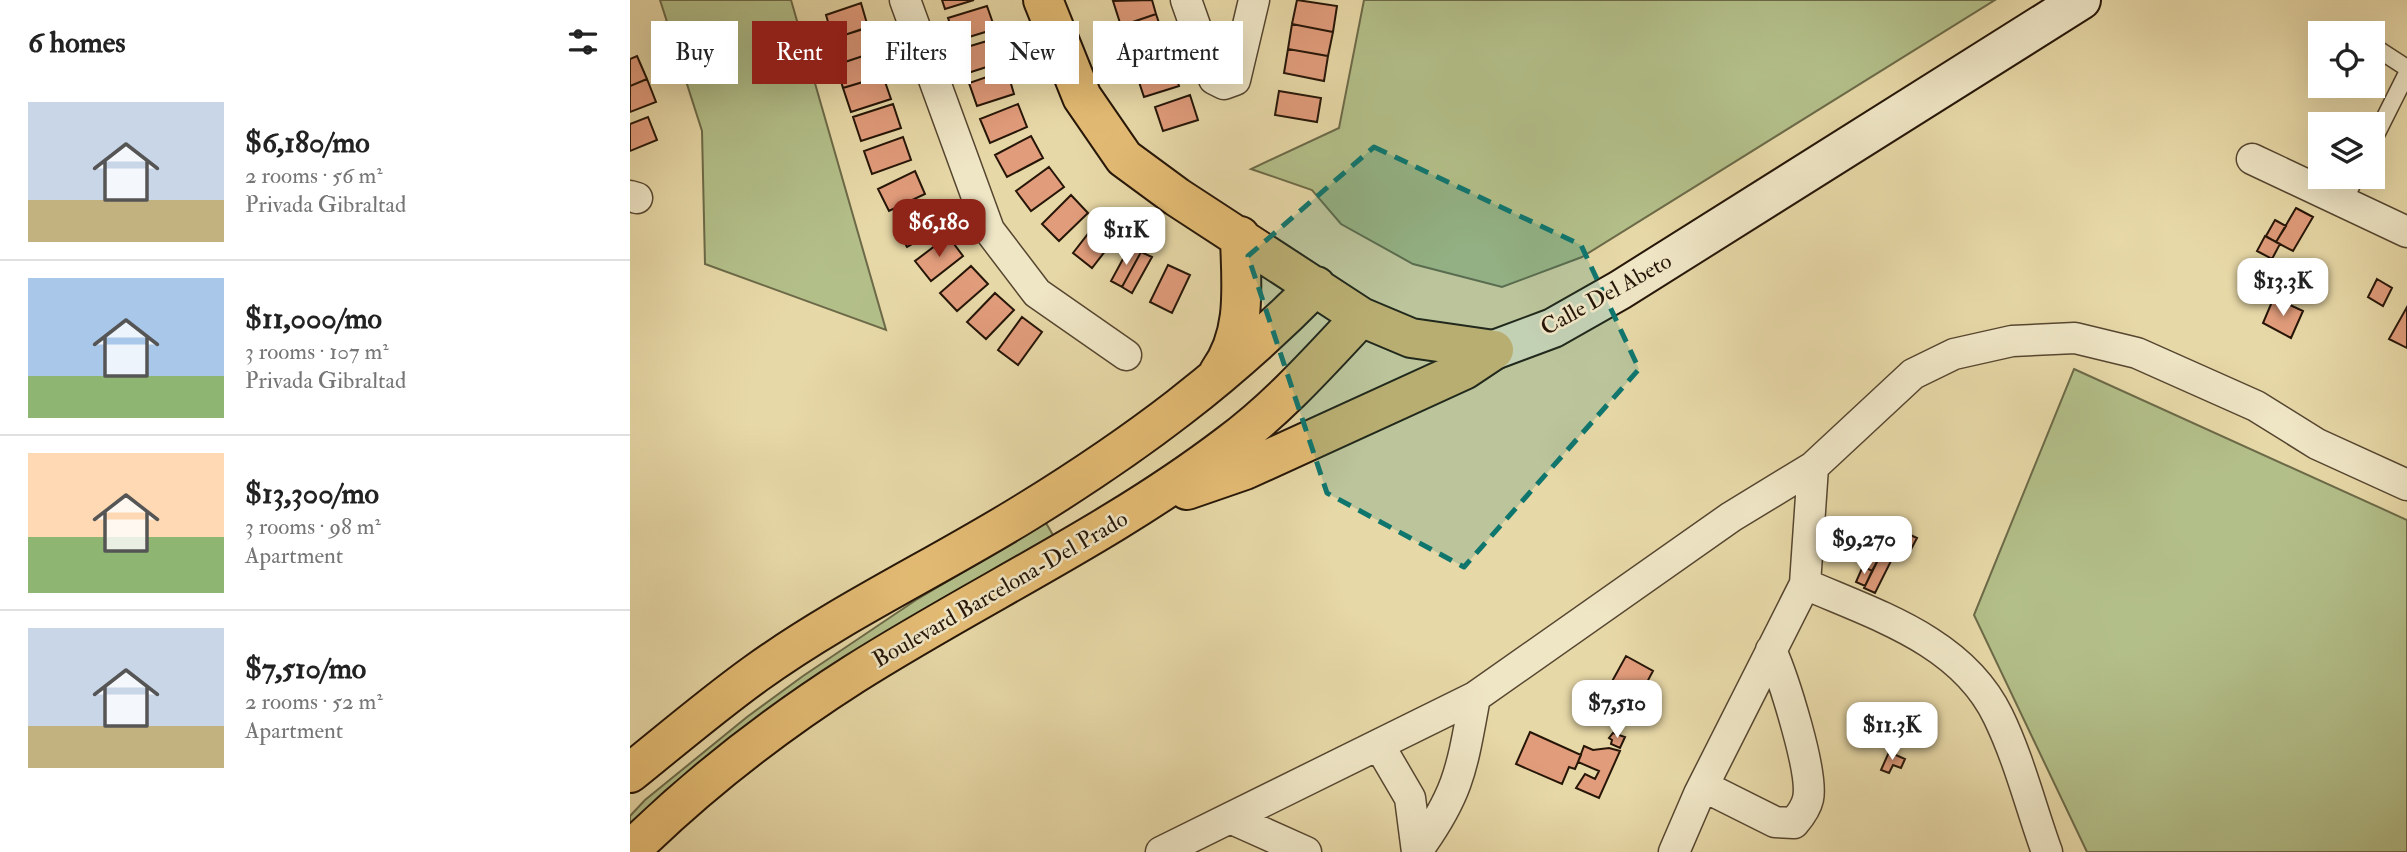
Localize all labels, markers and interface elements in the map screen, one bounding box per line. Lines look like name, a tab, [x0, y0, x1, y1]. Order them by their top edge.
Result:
chip: Buy	[651, 21, 738, 84]
chip: Rent	[752, 21, 847, 84]
chip: Filters	[861, 21, 971, 84]
chip: New	[985, 21, 1079, 84]
chip: Apartment	[1093, 21, 1243, 84]
map controls	[2308, 21, 2385, 189]
button: locate	[2308, 21, 2385, 98]
icon: filters	[564, 23, 602, 61]
text: 6 homes	[28, 24, 126, 61]
button: layers	[2308, 112, 2385, 189]
text: $6,180/mo	[245, 124, 370, 161]
icon: home	[84, 130, 168, 214]
text: 2 rooms · 56 m²	[245, 161, 383, 190]
text: Privada Gibraltad	[245, 190, 406, 219]
pin: $6,180	[882, 200, 996, 259]
text: $6,180	[909, 207, 969, 236]
pin: $11K	[1085, 208, 1167, 267]
text: $11K	[1103, 215, 1149, 244]
street label: Calle Del Abeto	[1535, 246, 1677, 342]
pin: $13.3K	[2226, 258, 2340, 318]
text: $13.3K	[2253, 266, 2313, 295]
text: $11,000/mo	[245, 300, 382, 337]
icon: home	[84, 306, 168, 390]
text: 3 rooms · 107 m²	[245, 337, 389, 366]
text: Privada Gibraltad	[245, 366, 406, 395]
text: $13,300/mo	[245, 475, 379, 512]
icon: home	[84, 481, 168, 565]
street label: Boulevard Barcelona-Del Prado	[867, 504, 1133, 674]
text: 3 rooms · 98 m²	[245, 512, 381, 541]
pin: $9,270	[1807, 516, 1921, 576]
text: $9,270	[1832, 524, 1896, 553]
text: Apartment	[245, 541, 343, 570]
text: $7,510/mo	[245, 650, 366, 687]
icon: home	[84, 656, 168, 740]
pin: $7,510	[1560, 680, 1674, 740]
text: 2 rooms · 52 m²	[245, 687, 383, 716]
text: $7,510	[1588, 688, 1646, 717]
pin: $11.3K	[1835, 702, 1949, 762]
text: $11.3K	[1863, 710, 1921, 739]
text: Apartment	[245, 716, 343, 745]

